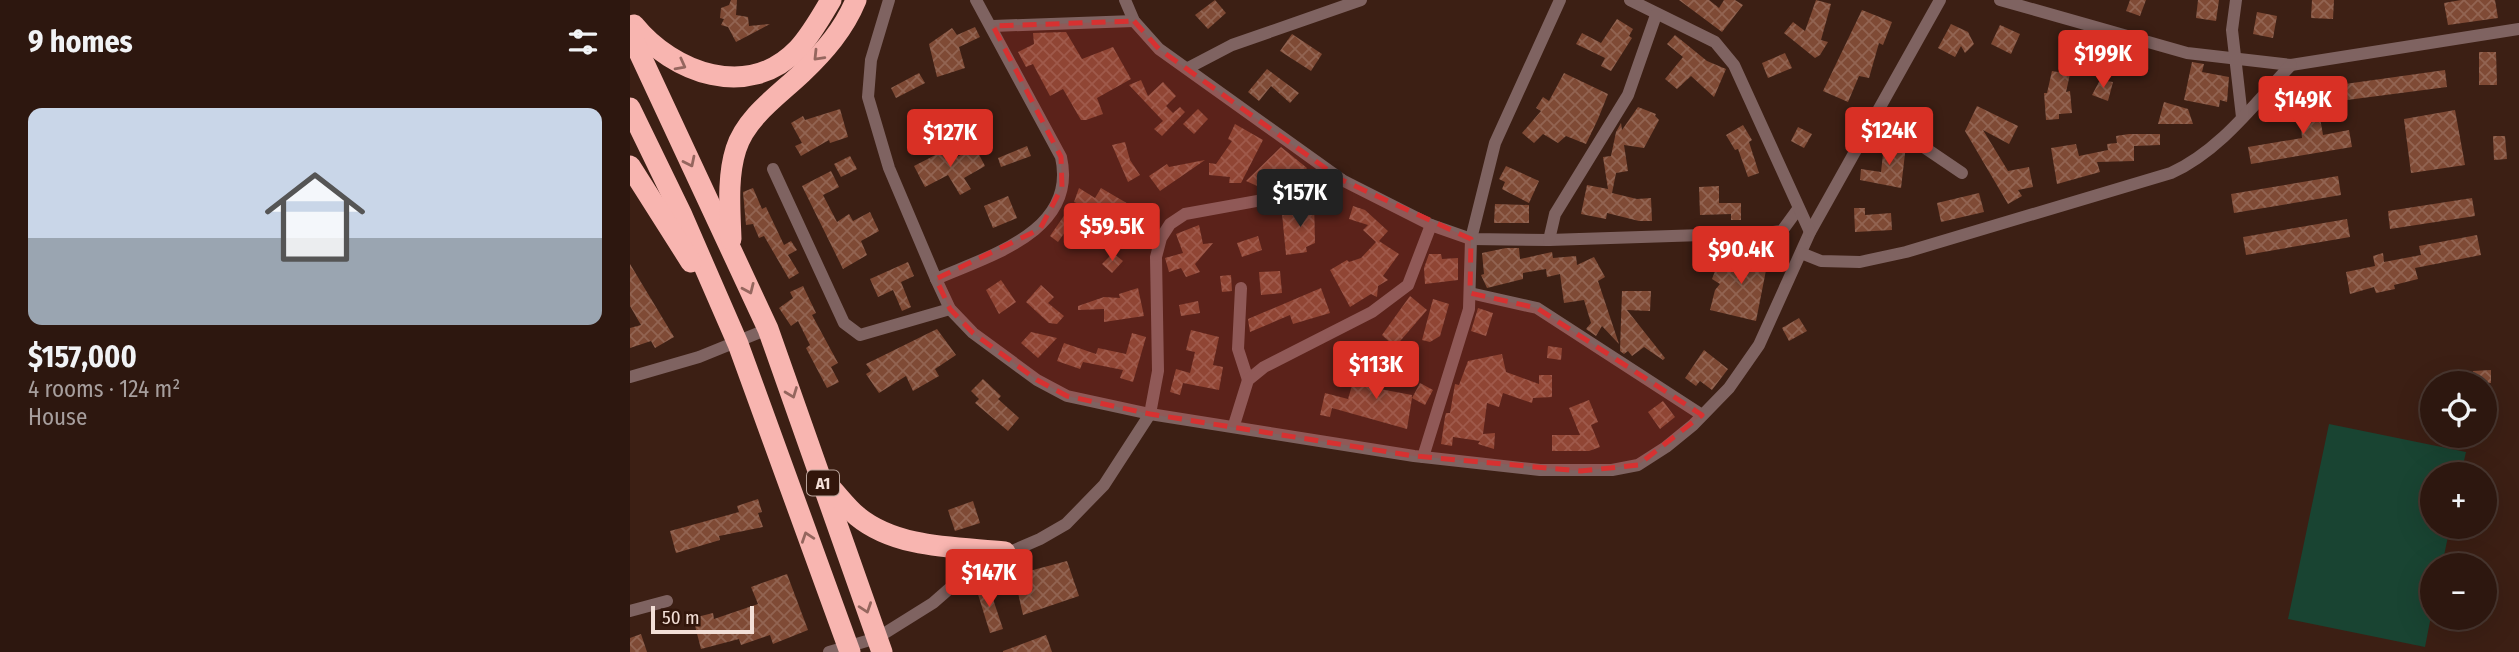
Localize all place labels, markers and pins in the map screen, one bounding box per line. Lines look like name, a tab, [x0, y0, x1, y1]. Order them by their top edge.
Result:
pin: $199K	[2054, 31, 2152, 90]
pin: $149K	[2254, 76, 2352, 136]
pin: $124K	[1840, 108, 1938, 167]
pin: $127K	[901, 110, 999, 169]
pin: $157K	[1251, 170, 1349, 229]
pin: $59.5K	[1055, 204, 1169, 263]
pin: $90.4K	[1684, 226, 1798, 286]
pin: $113K	[1327, 342, 1425, 401]
pin: $147K	[940, 550, 1038, 609]

